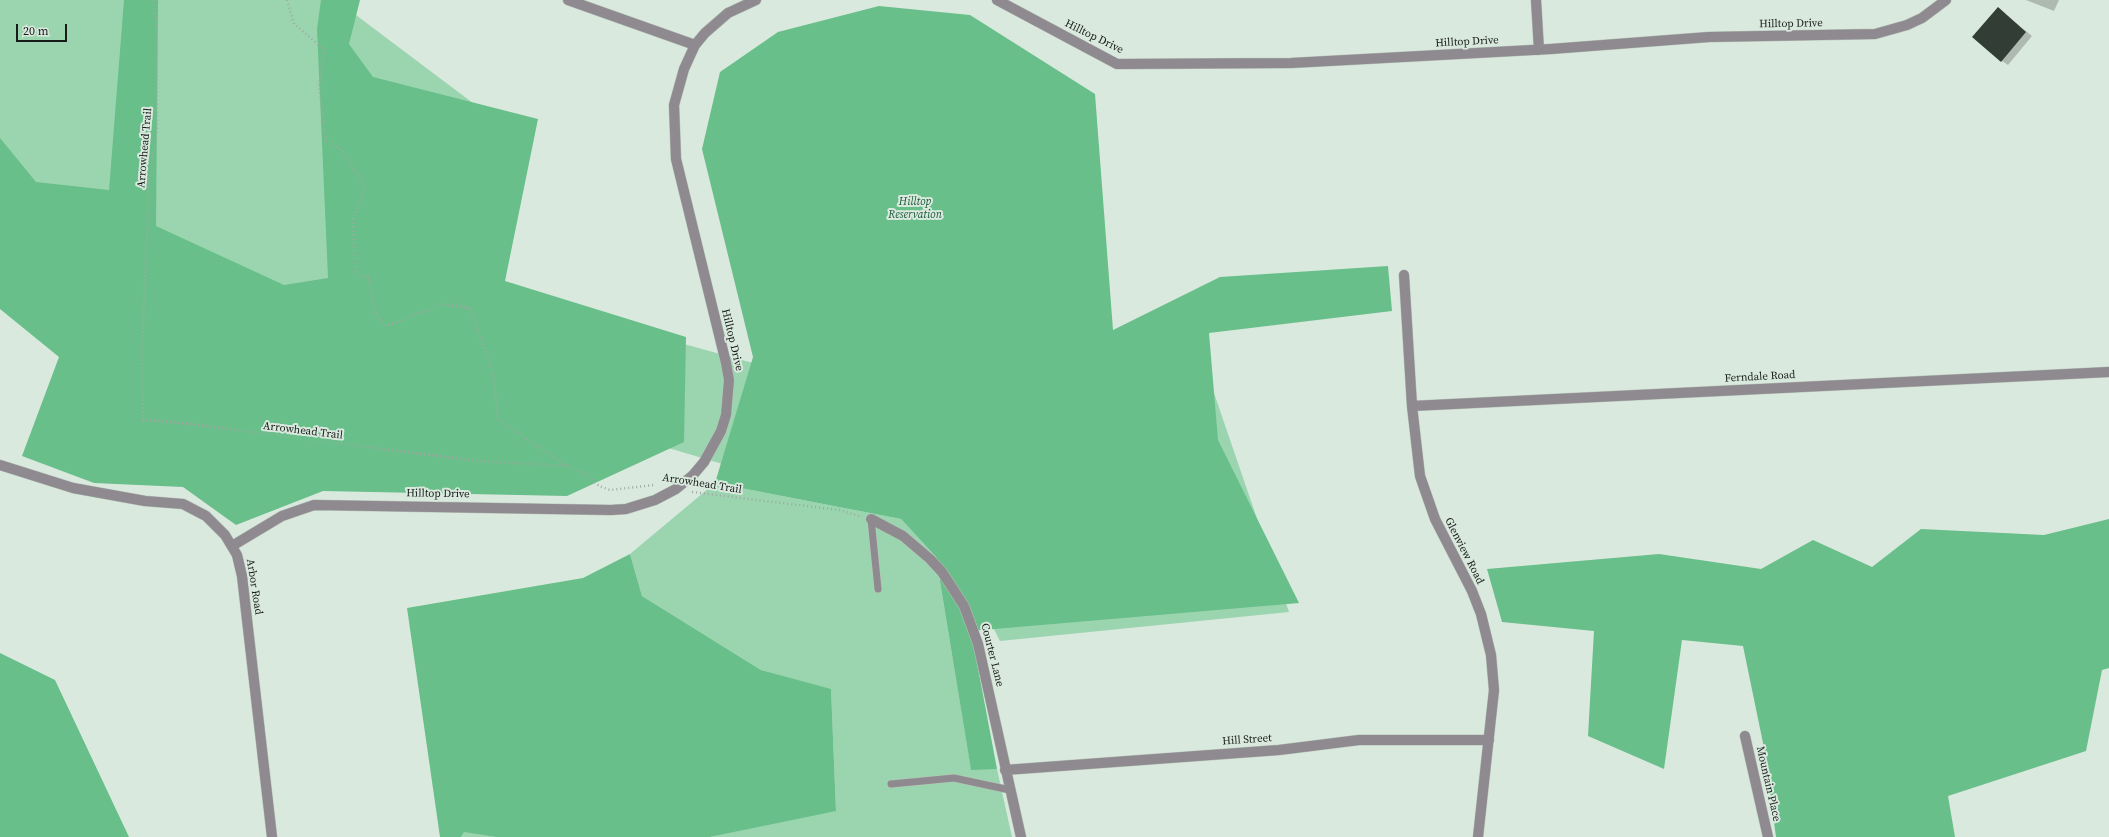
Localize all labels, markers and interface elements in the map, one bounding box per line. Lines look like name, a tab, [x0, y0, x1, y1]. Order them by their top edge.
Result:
scale bar	[18, 16, 69, 42]
street label: Hilltop Drive	[1063, 17, 1125, 57]
street label: Hilltop Drive	[1759, 17, 1823, 31]
text: 20 m	[23, 23, 49, 39]
street label: Hilltop Drive	[1435, 34, 1499, 50]
street label: Arrowhead Trail	[135, 107, 155, 189]
park label: Hilltop Reservation	[888, 195, 942, 221]
street label: Hilltop Drive	[718, 308, 746, 372]
street label: Ferndale Road	[1724, 369, 1796, 385]
street label: Arrowhead Trail	[262, 420, 344, 442]
street label: Arrowhead Trail	[661, 471, 743, 497]
street label: Hilltop Drive	[406, 487, 470, 501]
street label: Glenview Road	[1442, 516, 1486, 586]
street label: Arbor Road	[243, 558, 265, 616]
street label: Courter Lane	[978, 622, 1006, 688]
street label: Hill Street	[1222, 732, 1272, 748]
street label: Mountain Place	[1753, 745, 1783, 823]

